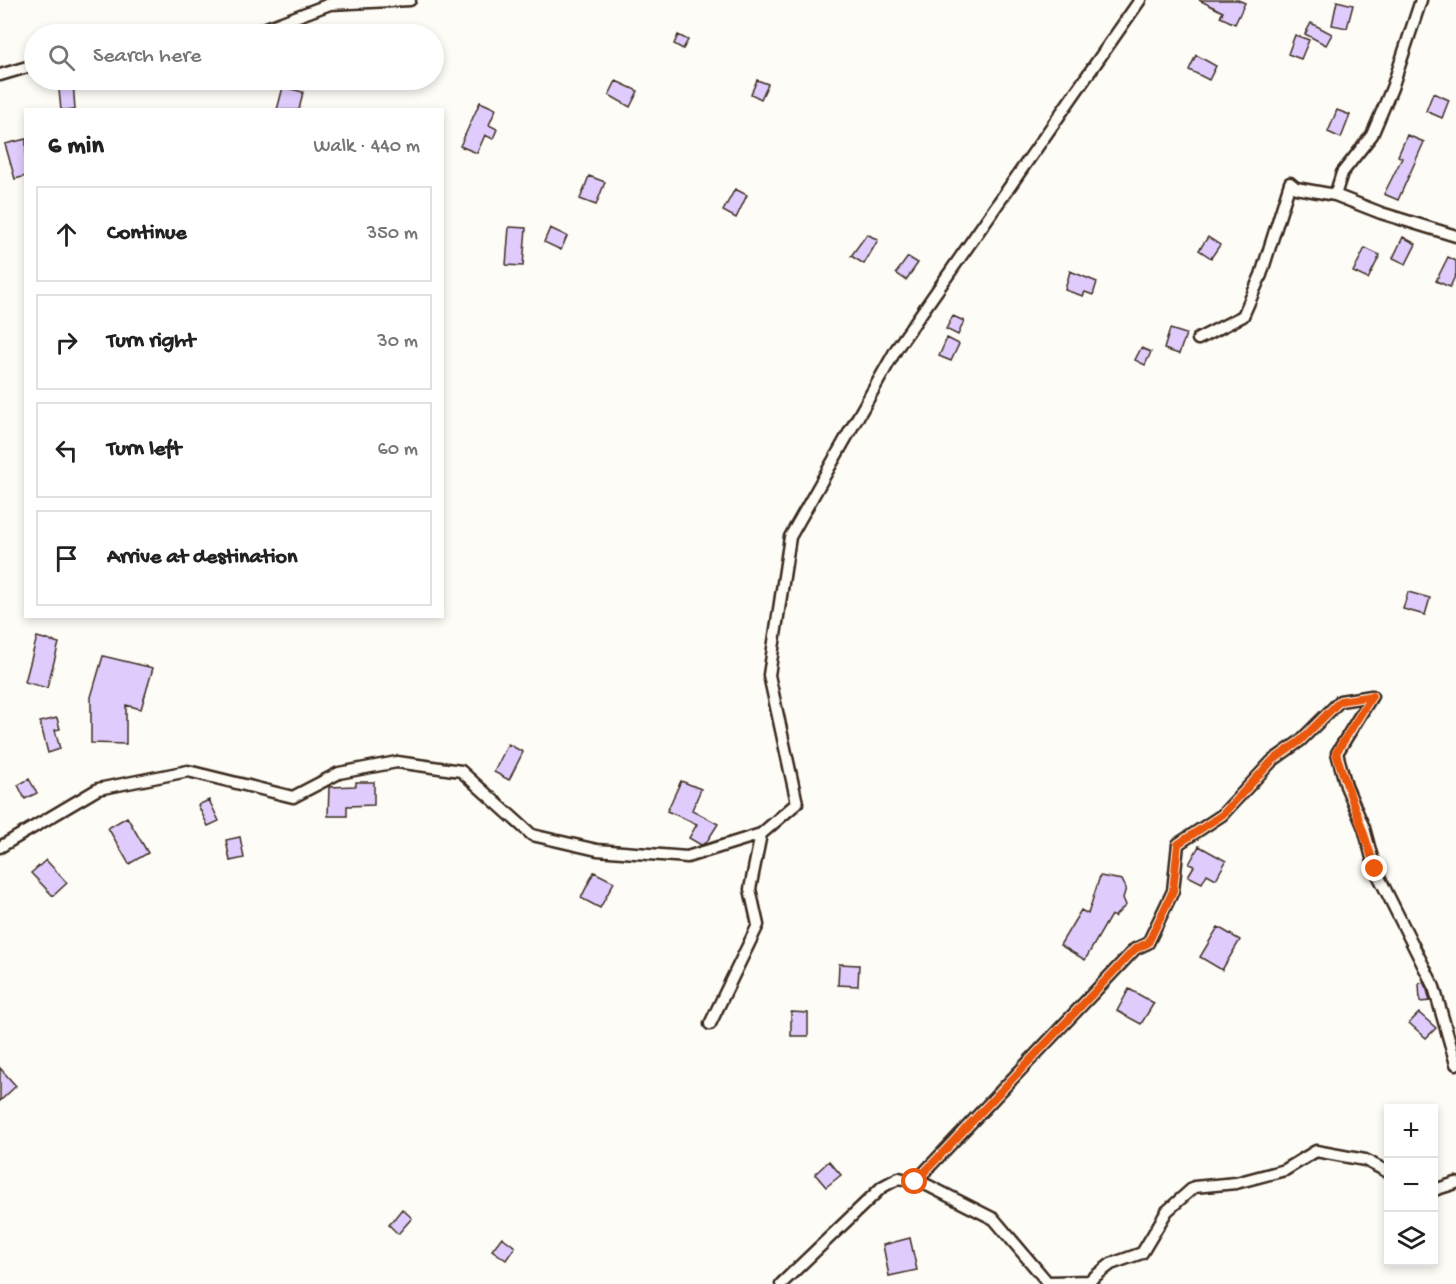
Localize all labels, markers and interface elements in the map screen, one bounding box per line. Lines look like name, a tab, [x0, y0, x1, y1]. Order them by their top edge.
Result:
search box	[24, 24, 444, 90]
icon: search	[45, 41, 78, 74]
text: Search here	[93, 44, 201, 70]
text: 6 min	[48, 132, 104, 163]
text: Walk · 440 m	[314, 136, 420, 159]
icon: ahead	[50, 218, 83, 251]
text: Continue	[107, 221, 187, 247]
text: 350 m	[367, 223, 418, 246]
icon: right	[50, 326, 83, 359]
text: Turn right	[107, 329, 195, 355]
text: 30 m	[377, 331, 418, 354]
icon: left	[50, 434, 83, 467]
text: Turn left	[107, 437, 181, 463]
text: 60 m	[378, 439, 418, 462]
icon: arrive	[50, 542, 83, 575]
text: Arrive at destination	[107, 545, 297, 571]
route end	[1361, 855, 1387, 881]
map controls	[1384, 1104, 1438, 1266]
button: +	[1384, 1104, 1438, 1158]
button: −	[1384, 1158, 1438, 1212]
route start	[901, 1168, 927, 1194]
button: layers	[1384, 1212, 1438, 1266]

